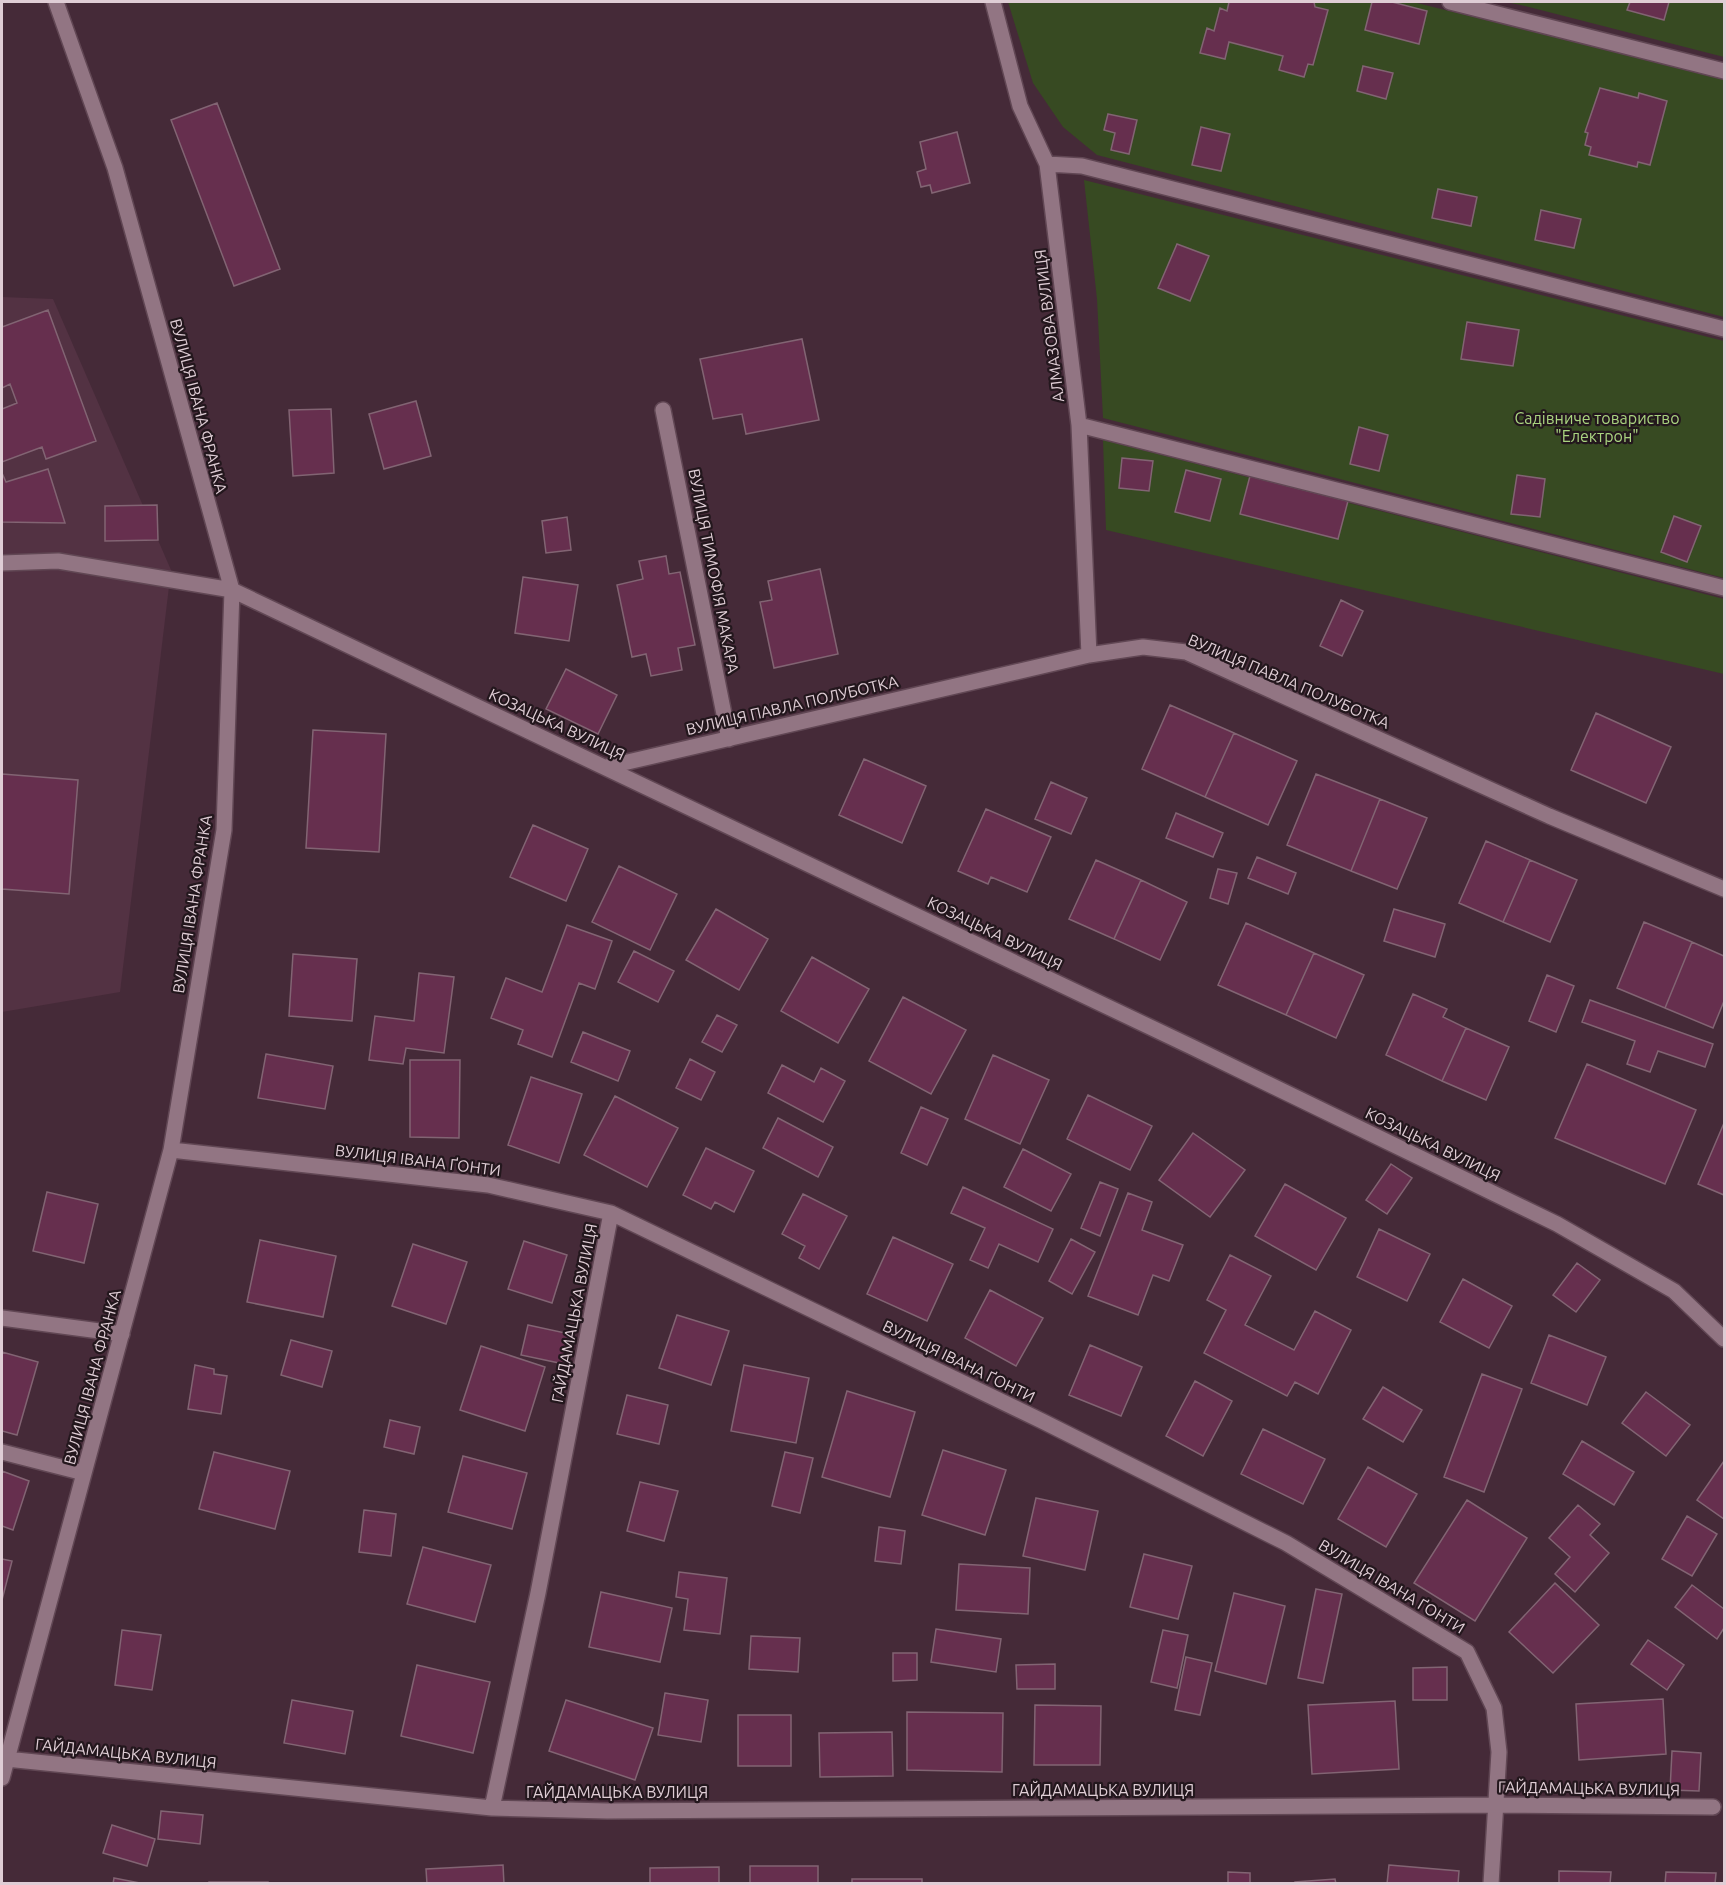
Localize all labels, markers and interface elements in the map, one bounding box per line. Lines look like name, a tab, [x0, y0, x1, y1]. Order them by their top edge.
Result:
street label: АЛМАЗОВА ВУЛИЦЯ	[1031, 249, 1067, 403]
street label: ВУЛИЦЯ ІВАНА ФРАНКА	[167, 317, 231, 496]
park label: Садівниче товариство "Електрон"	[1514, 409, 1680, 445]
street label: ВУЛИЦЯ ТИМОФІЯ МАКАРА	[685, 467, 743, 675]
street label: ВУЛИЦЯ ПАВЛА ПОЛУБОТКА	[1186, 630, 1393, 732]
street label: ВУЛИЦЯ ПАВЛА ПОЛУБОТКА	[684, 672, 900, 738]
street label: КОЗАЦЬКА ВУЛИЦЯ	[486, 685, 628, 763]
street label: ВУЛИЦЯ ІВАНА ФРАНКА	[169, 813, 215, 994]
street label: КОЗАЦЬКА ВУЛИЦЯ	[925, 892, 1065, 974]
street label: КОЗАЦЬКА ВУЛИЦЯ	[1363, 1103, 1503, 1185]
street label: ВУЛИЦЯ ІВАНА ҐОНТИ	[334, 1141, 502, 1179]
street label: ГАЙДАМАЦЬКА ВУЛИЦЯ	[547, 1222, 600, 1404]
street label: ВУЛИЦЯ ІВАНА ФРАНКА	[60, 1287, 124, 1466]
street label: ВУЛИЦЯ ІВАНА ҐОНТИ	[880, 1316, 1038, 1406]
street label: ВУЛИЦЯ ІВАНА ҐОНТИ	[1316, 1535, 1468, 1637]
street label: ГАЙДАМАЦЬКА ВУЛИЦЯ	[34, 1734, 218, 1771]
street label: ГАЙДАМАЦЬКА ВУЛИЦЯ	[1498, 1776, 1680, 1799]
street label: ГАЙДАМАЦЬКА ВУЛИЦЯ	[1012, 1780, 1194, 1799]
street label: ГАЙДАМАЦЬКА ВУЛИЦЯ	[526, 1782, 708, 1801]

